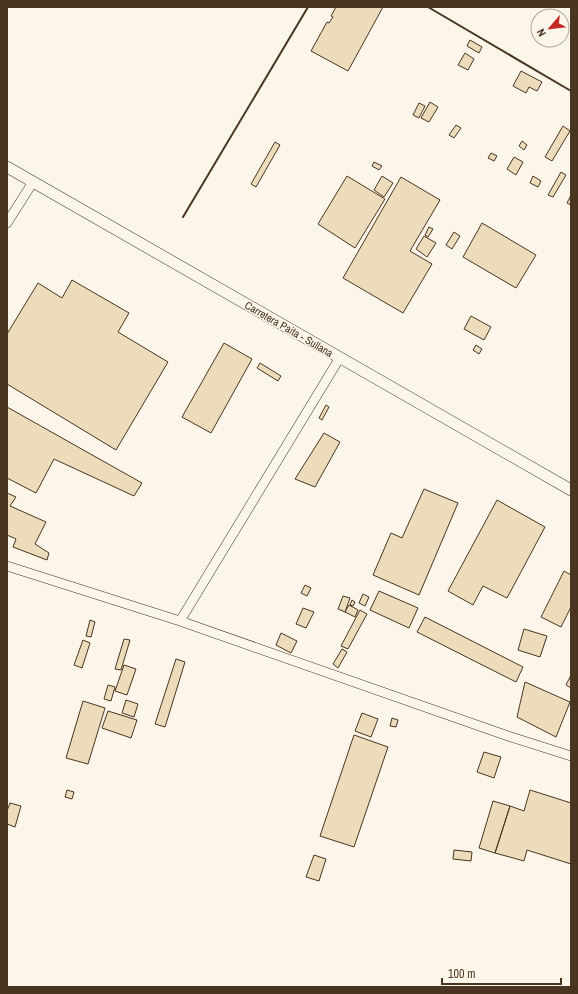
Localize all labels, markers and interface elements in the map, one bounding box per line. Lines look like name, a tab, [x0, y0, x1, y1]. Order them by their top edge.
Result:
north arrow	[530, 8, 570, 48]
text: N	[533, 27, 549, 39]
street label: Carretera Paita - Sullana	[242, 298, 336, 360]
scale bar	[442, 960, 561, 986]
text: 100 m	[448, 966, 475, 982]

